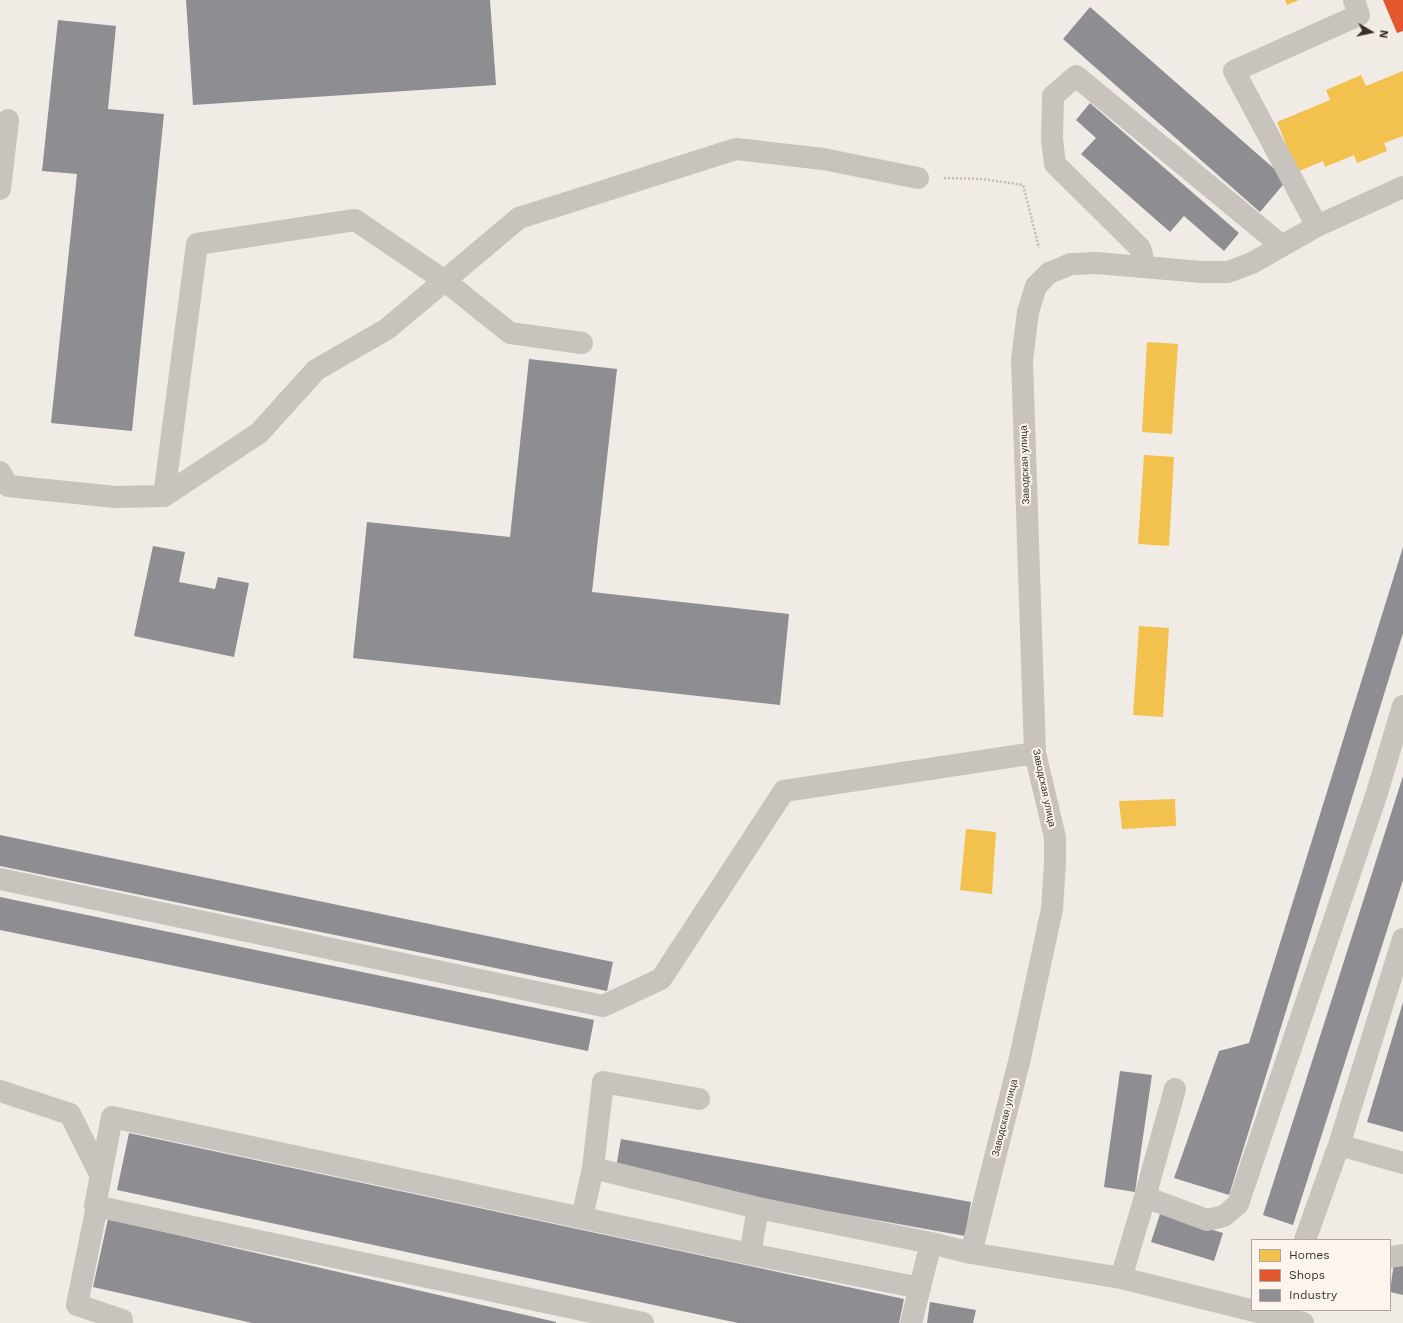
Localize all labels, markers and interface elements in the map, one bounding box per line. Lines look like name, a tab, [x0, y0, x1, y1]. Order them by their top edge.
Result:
north arrow	[1351, 12, 1391, 52]
text: N	[1376, 29, 1390, 39]
street label: Заводская улица	[1018, 425, 1032, 505]
street label: Заводская улица	[1030, 748, 1058, 828]
street label: Заводская улица	[990, 1078, 1020, 1158]
legend	[1251, 1239, 1391, 1311]
text: Homes	[1289, 1248, 1330, 1262]
text: Shops	[1289, 1268, 1325, 1282]
text: Industry	[1289, 1288, 1337, 1302]

